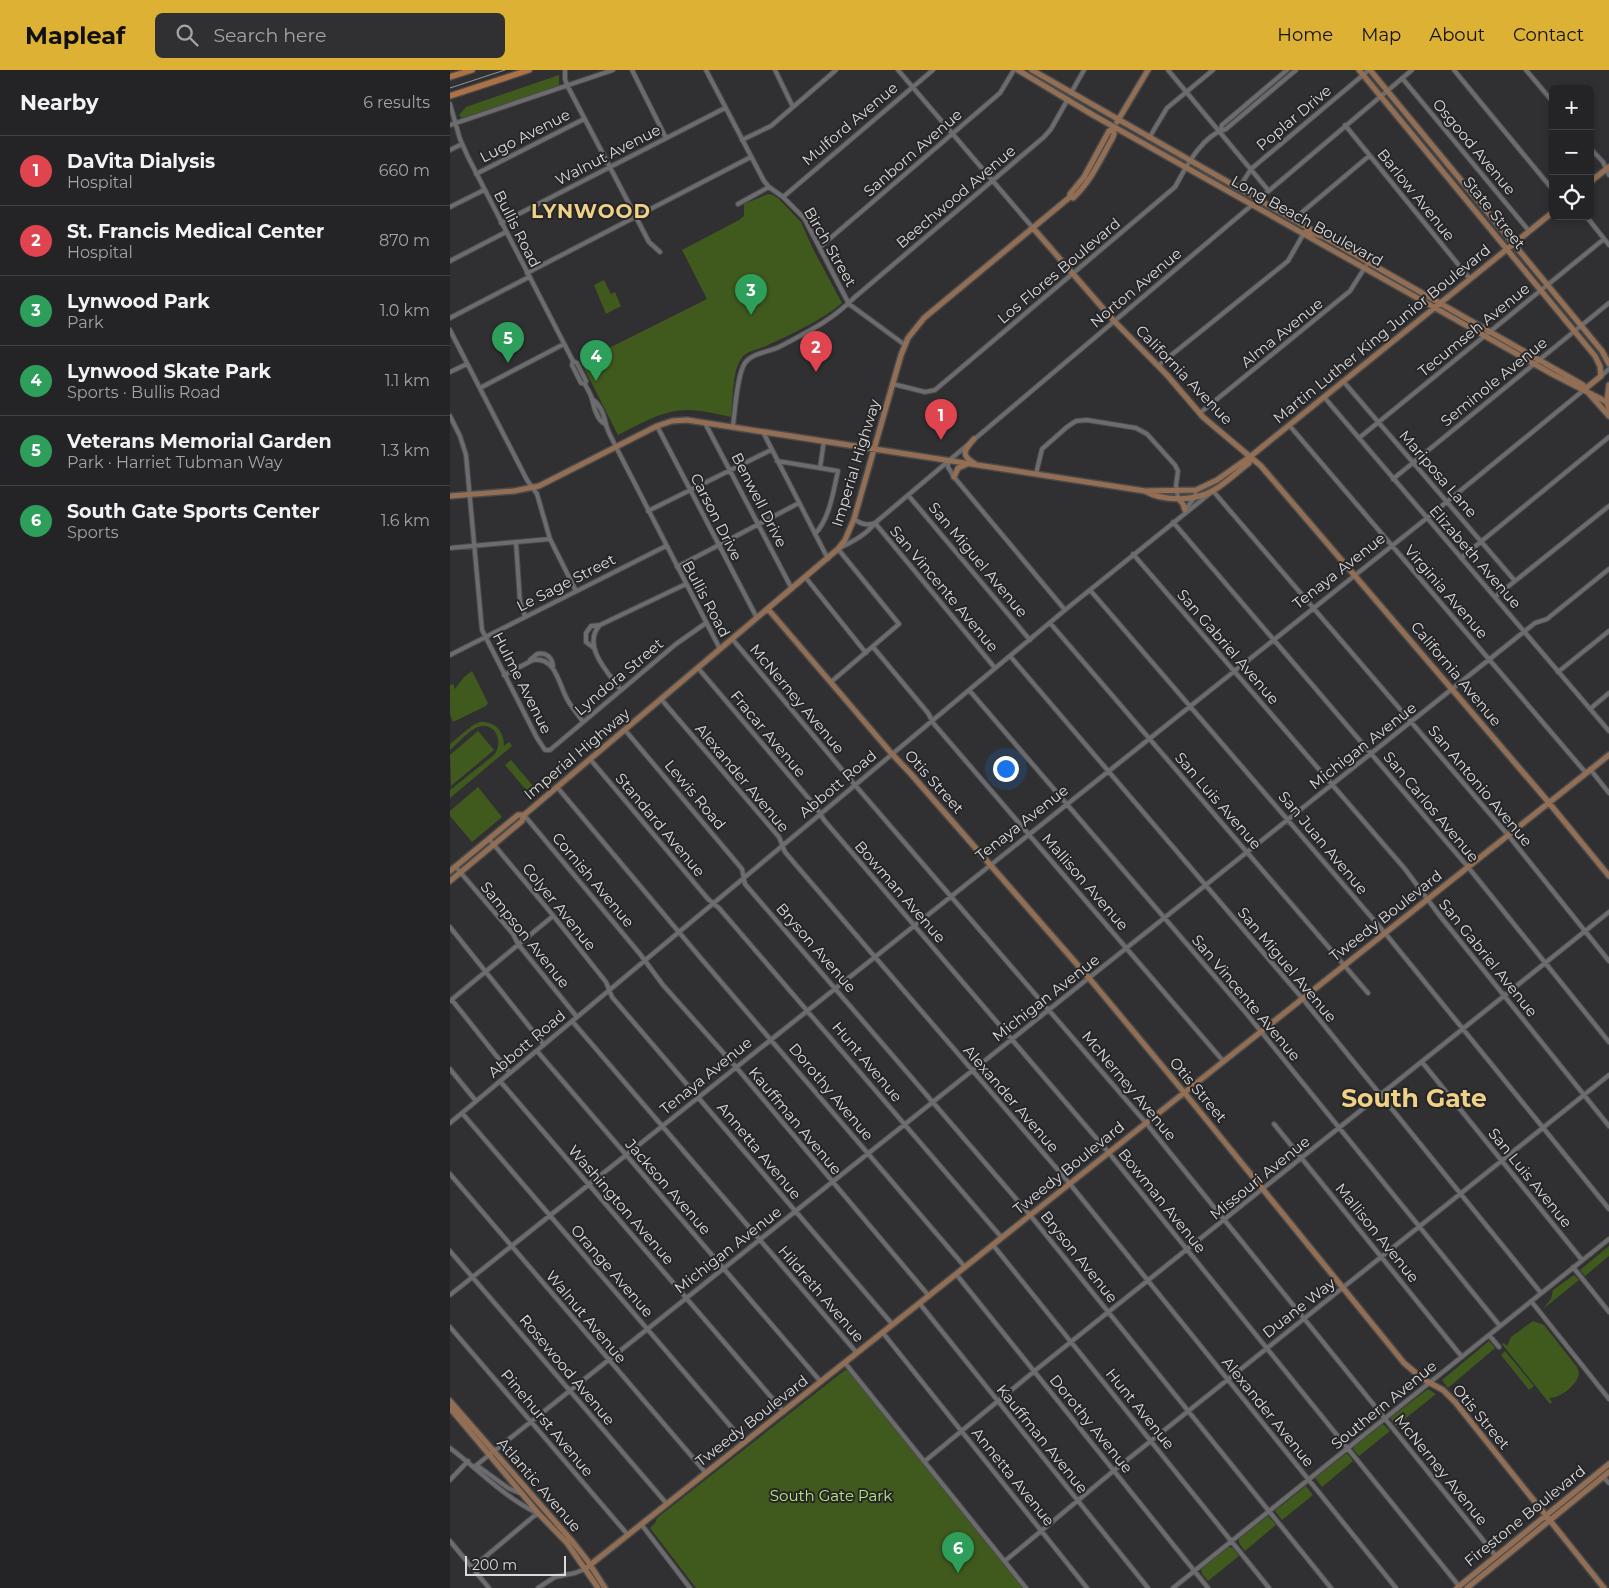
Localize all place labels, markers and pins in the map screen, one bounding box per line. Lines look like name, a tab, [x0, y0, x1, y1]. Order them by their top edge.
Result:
pin: 3	[735, 274, 767, 315]
pin: 5	[492, 322, 524, 363]
pin: 2	[800, 331, 832, 372]
pin: 4	[580, 340, 612, 381]
pin: 1	[925, 399, 957, 440]
pin: 6	[942, 1532, 974, 1573]

